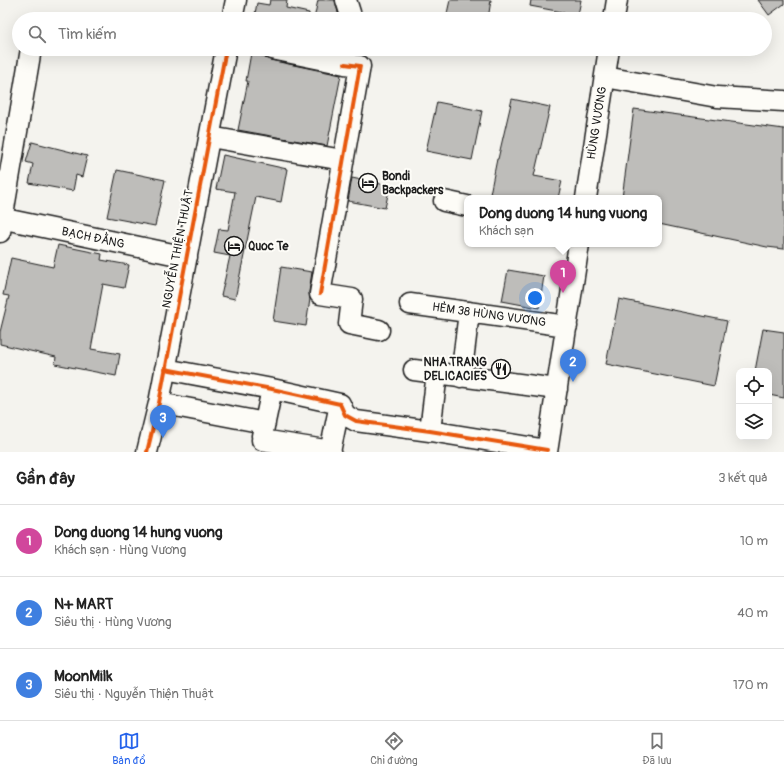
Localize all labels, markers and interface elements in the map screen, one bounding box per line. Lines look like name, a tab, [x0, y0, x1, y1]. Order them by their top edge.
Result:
search box	[12, 12, 772, 56]
icon: search	[26, 23, 48, 45]
text: Tìm kiếm	[58, 25, 117, 44]
street label: HÙNG VƯƠNG	[583, 85, 610, 161]
place label: Bondi Backpackers	[382, 169, 444, 198]
hotel icon: Bondi Backpackers	[357, 172, 379, 194]
street label: NGUYỄN THIỆN THUẬT	[156, 188, 197, 310]
popup	[464, 195, 662, 247]
text: Dong duong 14 hung vuong	[479, 204, 647, 223]
street label: BẠCH ĐẰNG	[60, 222, 126, 252]
text: Khách sạn	[479, 223, 534, 239]
hotel icon: Quoc Te	[223, 235, 245, 257]
place label: Quoc Te	[248, 239, 289, 254]
pin: 1	[550, 260, 576, 293]
your location	[525, 288, 545, 308]
street label: HẺM 38 HÙNG VƯƠNG	[431, 299, 547, 330]
pin: 2	[560, 349, 586, 382]
place label: NHA TRANG DELICACIES	[423, 355, 487, 384]
restaurant icon: NHA TRANG DELICACIES	[490, 358, 512, 380]
map controls	[736, 368, 772, 440]
button: locate	[736, 368, 772, 404]
button: layers	[736, 404, 772, 440]
pin: 3	[150, 405, 176, 438]
text: Gần đây	[16, 468, 75, 489]
text: 3 kết quả	[718, 470, 768, 486]
text: Dong duong 14 hung vuong	[54, 523, 223, 542]
text: 1	[26, 533, 32, 549]
text: 10 m	[740, 533, 768, 549]
text: Khách sạn · Hùng Vương	[54, 542, 186, 558]
text: N+ MART	[54, 595, 113, 614]
text: 2	[25, 605, 33, 621]
text: 40 m	[737, 605, 768, 621]
text: Siêu thị · Hùng Vương	[54, 614, 172, 630]
text: MoonMilk	[54, 667, 113, 686]
text: 3	[25, 677, 33, 693]
text: 170 m	[733, 677, 768, 693]
text: Siêu thị · Nguyễn Thiện Thuật	[54, 686, 214, 702]
tab: Bản đồ	[112, 730, 146, 767]
tab: Chỉ đường	[370, 730, 418, 767]
tab: Đã lưu	[642, 730, 672, 767]

